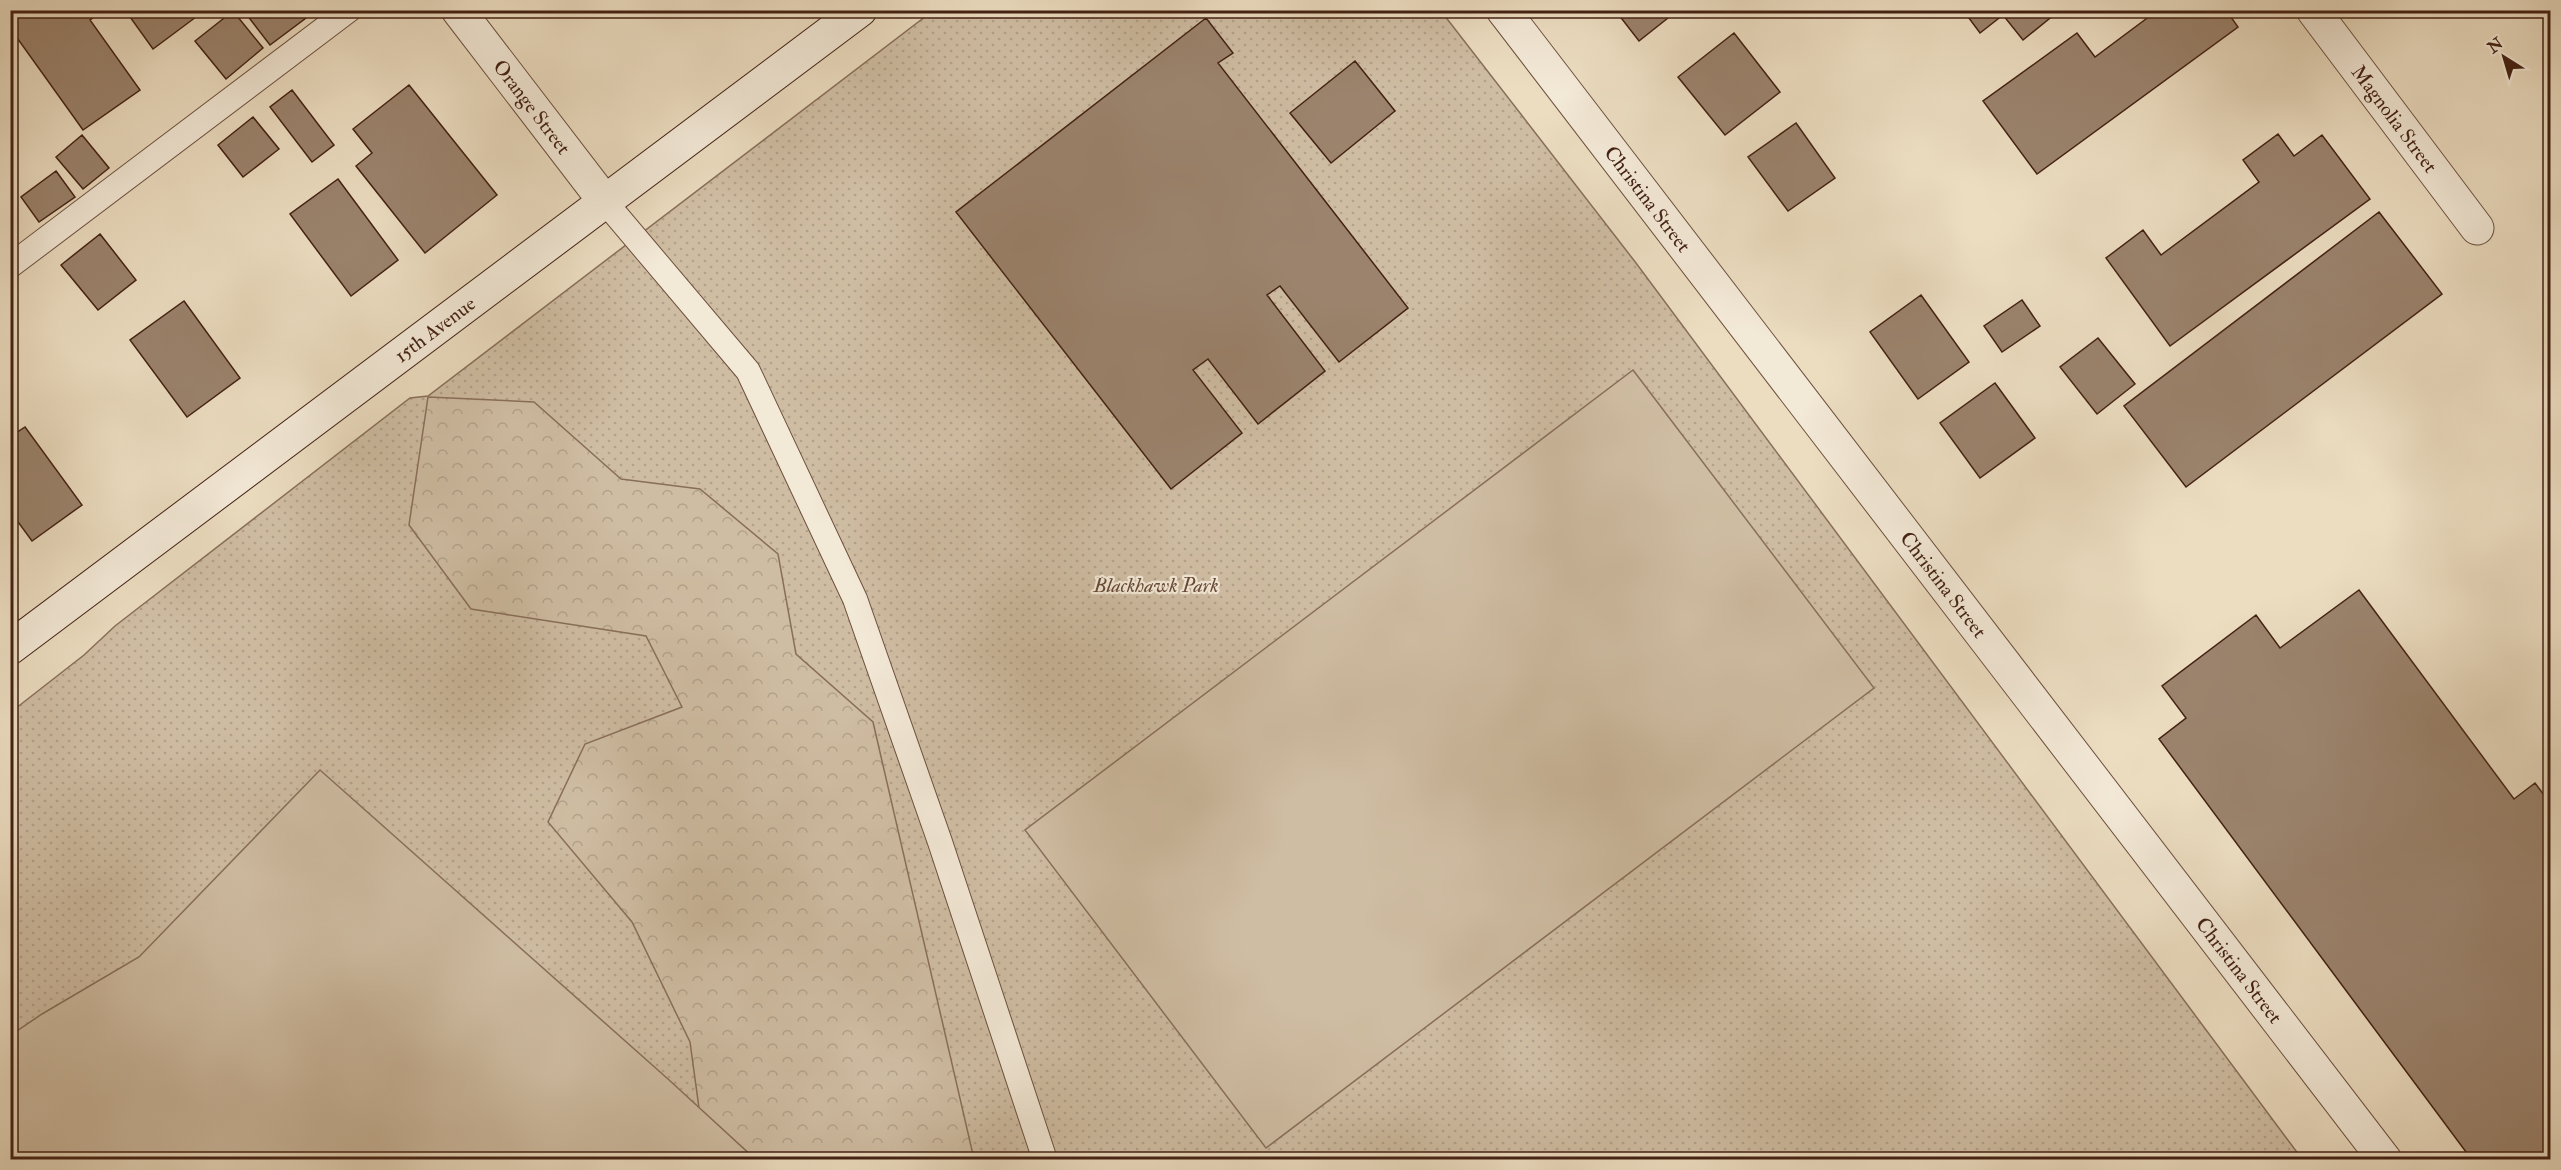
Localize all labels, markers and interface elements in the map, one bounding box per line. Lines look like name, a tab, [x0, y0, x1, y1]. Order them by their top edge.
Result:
north arrow	[2474, 27, 2534, 87]
text: N	[2483, 33, 2508, 59]
street label: Orange Street	[488, 55, 576, 160]
street label: Magnolia Street	[2346, 60, 2443, 178]
street label: Christina Street	[1599, 141, 1697, 258]
street label: 15th Avenue	[389, 291, 480, 368]
street label: Christina Street	[1894, 527, 1992, 643]
park label: Blackhawk Park	[1093, 573, 1218, 598]
street label: Christina Street	[2190, 912, 2288, 1029]

